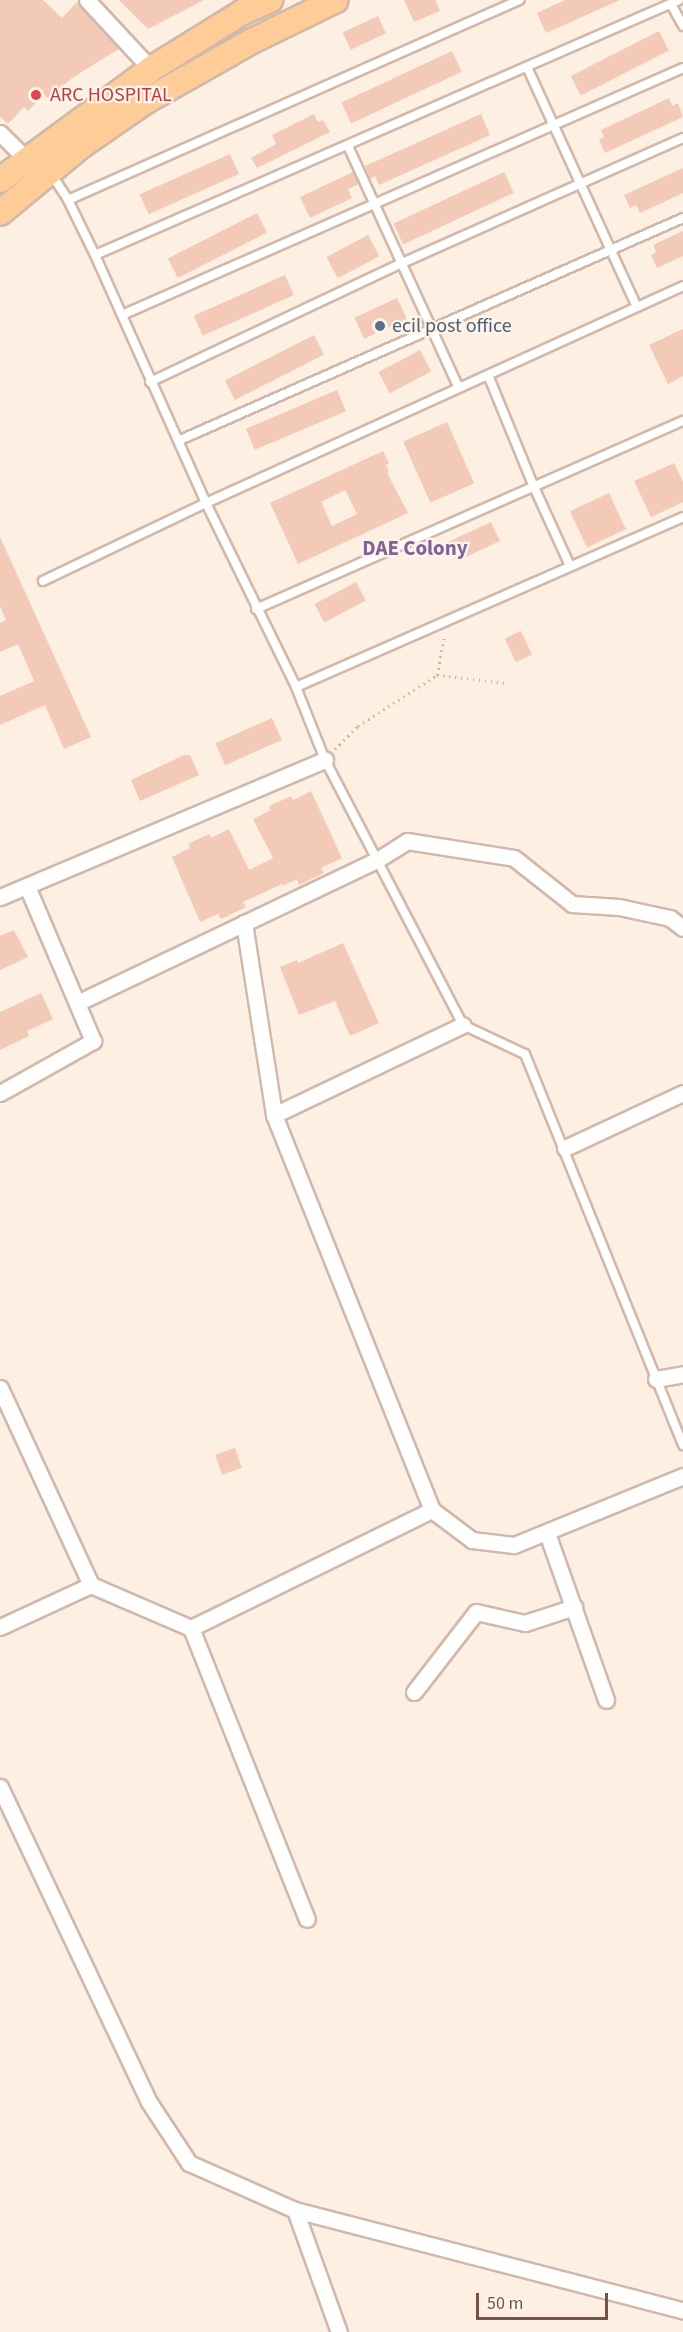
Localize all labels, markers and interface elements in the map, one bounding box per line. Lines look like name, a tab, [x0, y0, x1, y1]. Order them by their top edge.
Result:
place label: ARC HOSPITAL	[50, 83, 172, 107]
marker: ARC HOSPITAL	[27, 86, 45, 104]
place label: ecil post office	[392, 314, 512, 338]
marker: ecil post office	[373, 319, 387, 333]
district label: DAE Colony	[362, 535, 468, 561]
scale bar	[479, 2281, 611, 2319]
text: 50 m	[487, 2291, 523, 2316]

